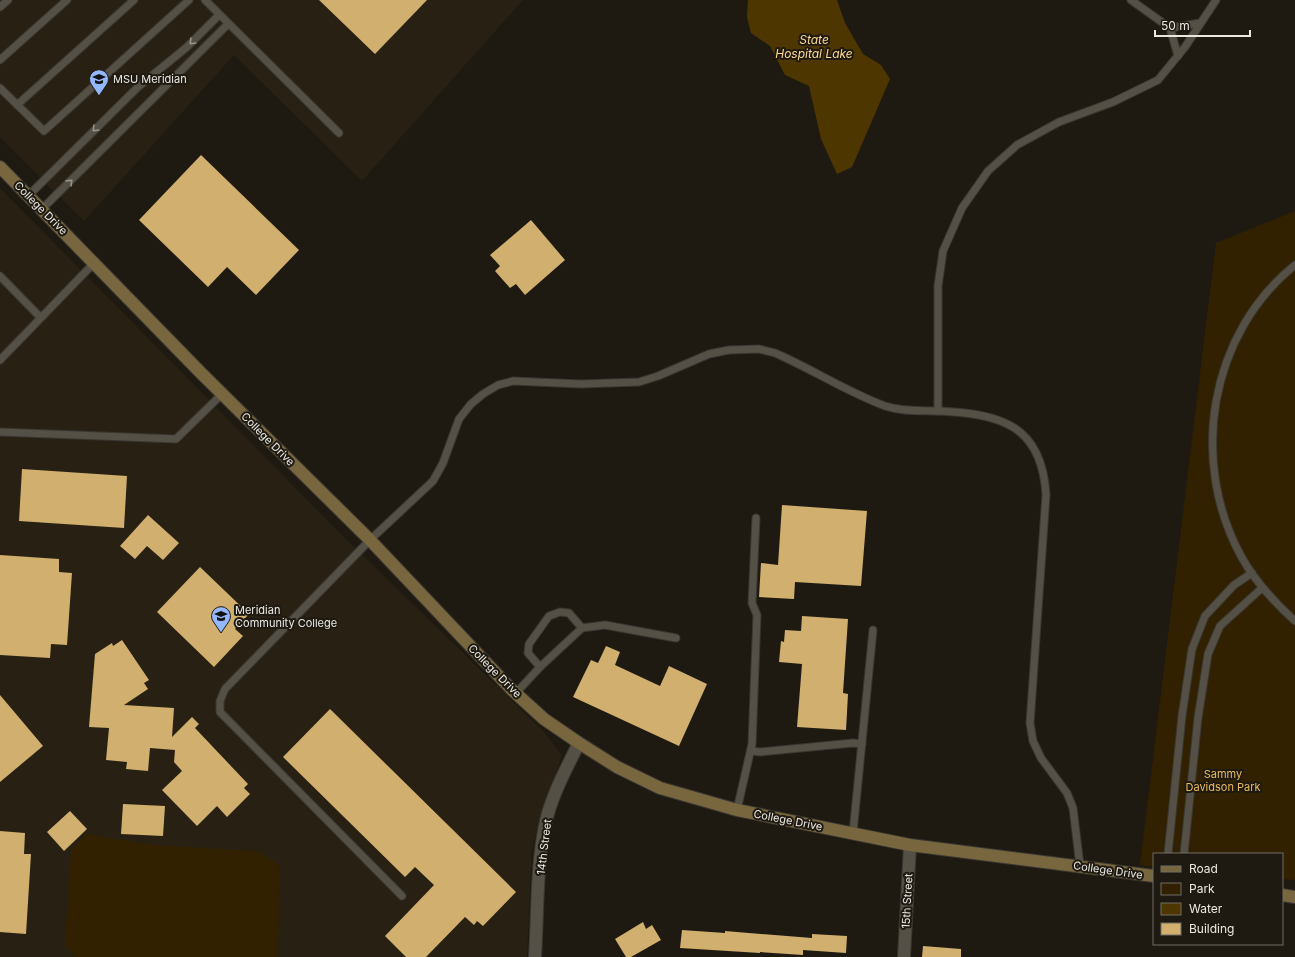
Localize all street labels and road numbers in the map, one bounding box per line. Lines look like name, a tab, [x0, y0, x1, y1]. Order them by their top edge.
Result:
street label: College Drive	[11, 178, 71, 238]
street label: College Drive	[238, 409, 298, 469]
street label: College Drive	[465, 641, 525, 701]
street label: College Drive	[752, 806, 824, 834]
street label: 14th Street	[534, 818, 554, 876]
street label: College Drive	[1072, 858, 1144, 882]
street label: 15th Street	[899, 873, 915, 929]

